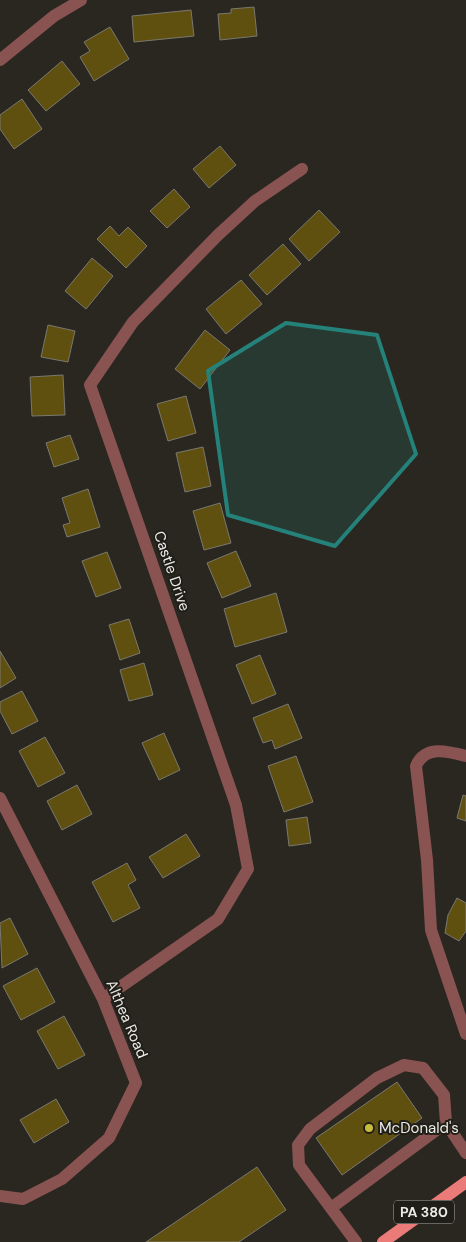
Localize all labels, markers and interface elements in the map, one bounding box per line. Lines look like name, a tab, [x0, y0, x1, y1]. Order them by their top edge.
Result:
street label: Castle Drive	[149, 528, 195, 614]
street label: Althea Road	[102, 977, 152, 1061]
place label: McDonald's	[379, 1118, 459, 1138]
marker: McDonald's	[363, 1122, 375, 1134]
road number: PA 380	[394, 1200, 454, 1224]

